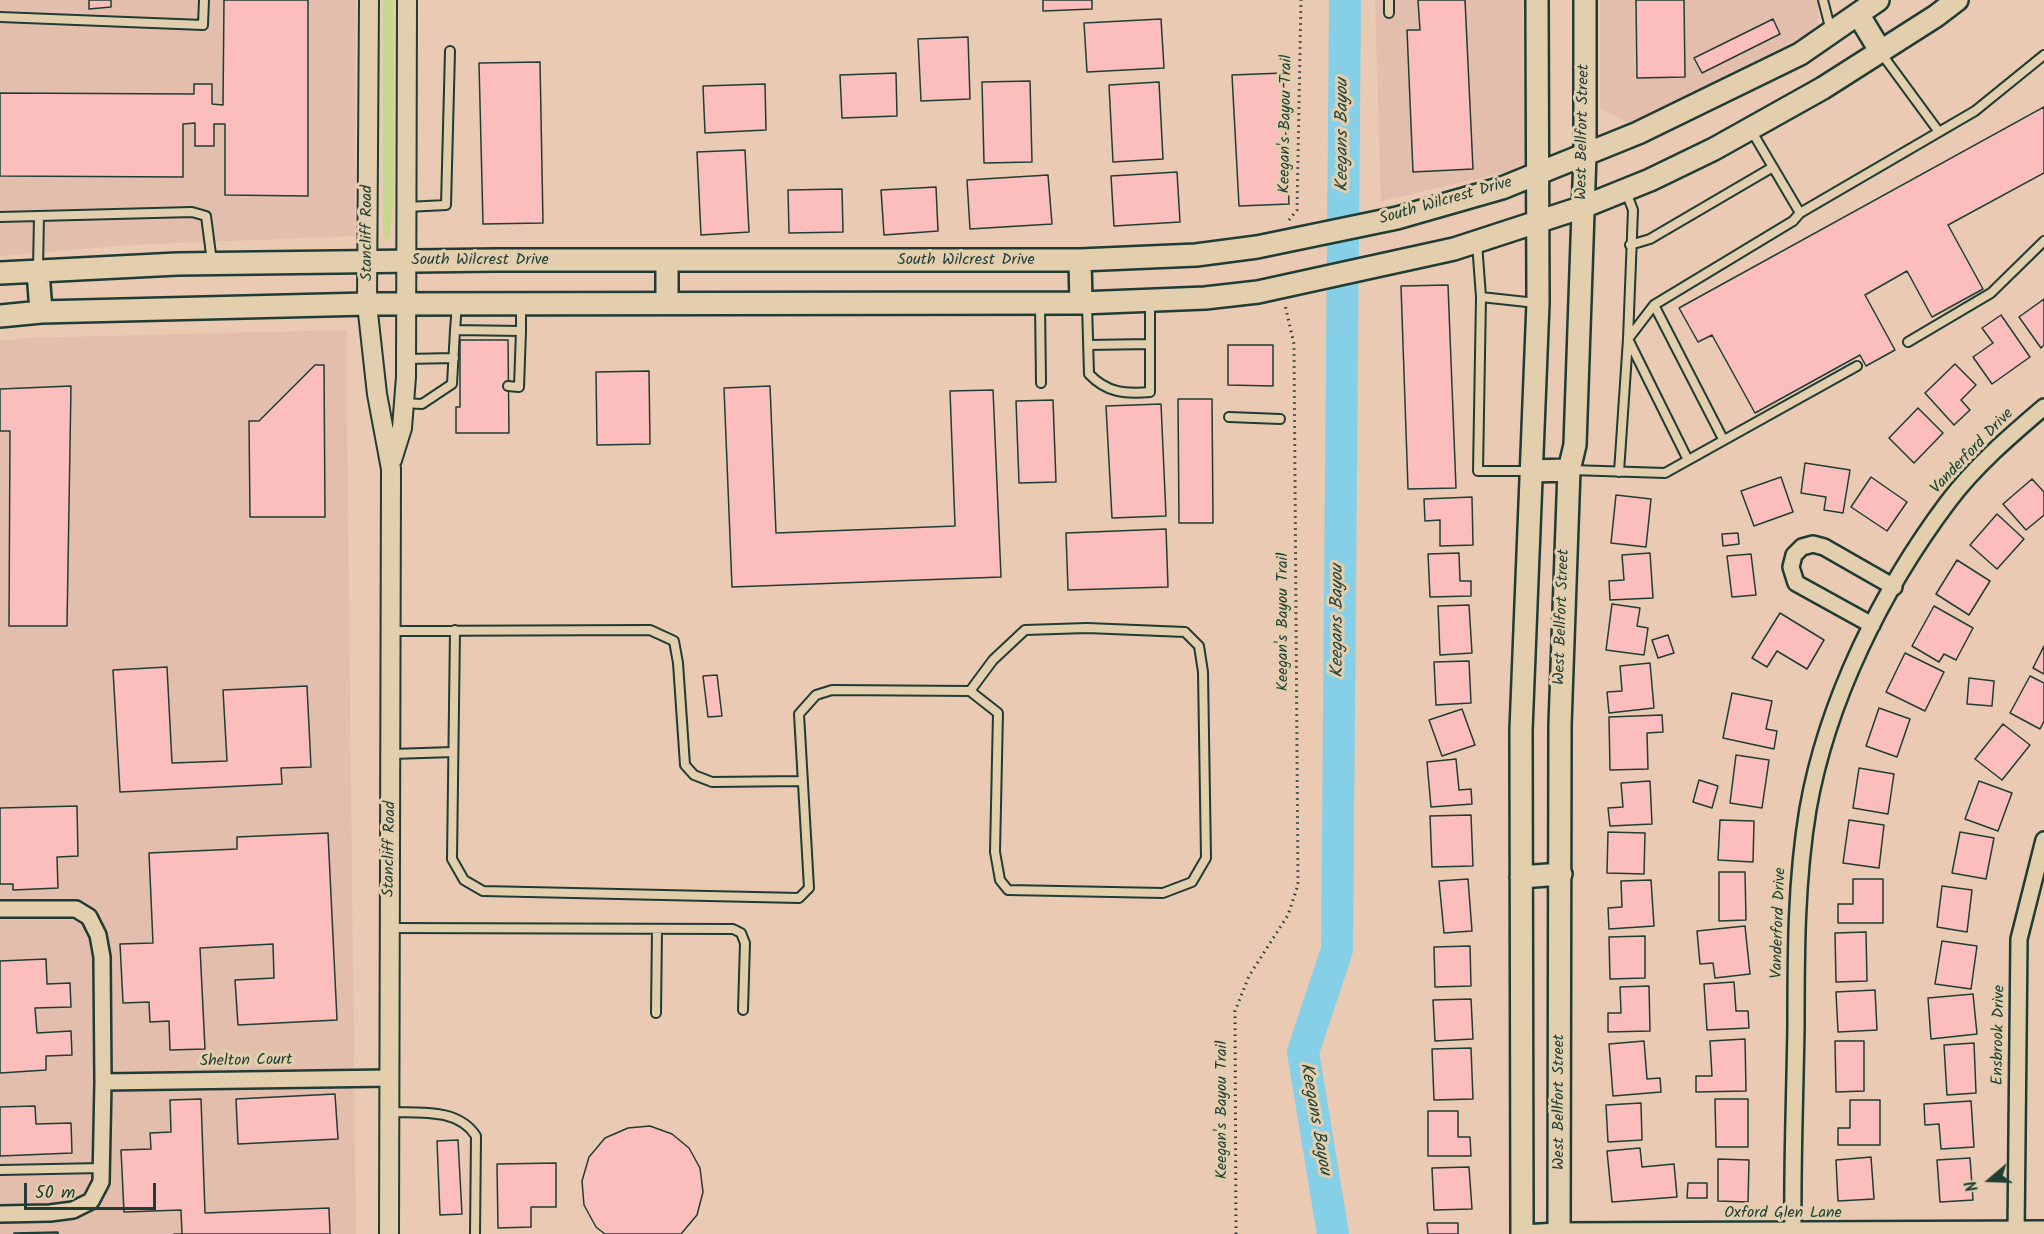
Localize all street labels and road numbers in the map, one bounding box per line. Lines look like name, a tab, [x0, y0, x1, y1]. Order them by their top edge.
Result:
street label: Keegan's Bayou Trail	[1276, 54, 1298, 194]
street label: West Bellfort Street	[1573, 64, 1595, 200]
street label: South Wilcrest Drive	[1377, 174, 1515, 230]
street label: Stancliff Road	[358, 185, 378, 281]
street label: South Wilcrest Drive	[411, 251, 549, 271]
street label: South Wilcrest Drive	[897, 251, 1035, 271]
street label: Vanderford Drive	[1927, 405, 2019, 499]
street label: West Bellfort Street	[1551, 549, 1575, 685]
street label: Keegan's Bayou Trail	[1274, 553, 1294, 691]
street label: Stancliff Road	[381, 801, 401, 897]
street label: Vanderford Drive	[1768, 867, 1792, 979]
street label: Ensbrook Drive	[1990, 985, 2010, 1085]
street label: West Bellfort Street	[1550, 1034, 1570, 1170]
street label: Keegan's Bayou Trail	[1213, 1041, 1233, 1179]
street label: Shelton Court	[200, 1052, 292, 1072]
street label: Oxford Glen Lane	[1724, 1204, 1842, 1224]

